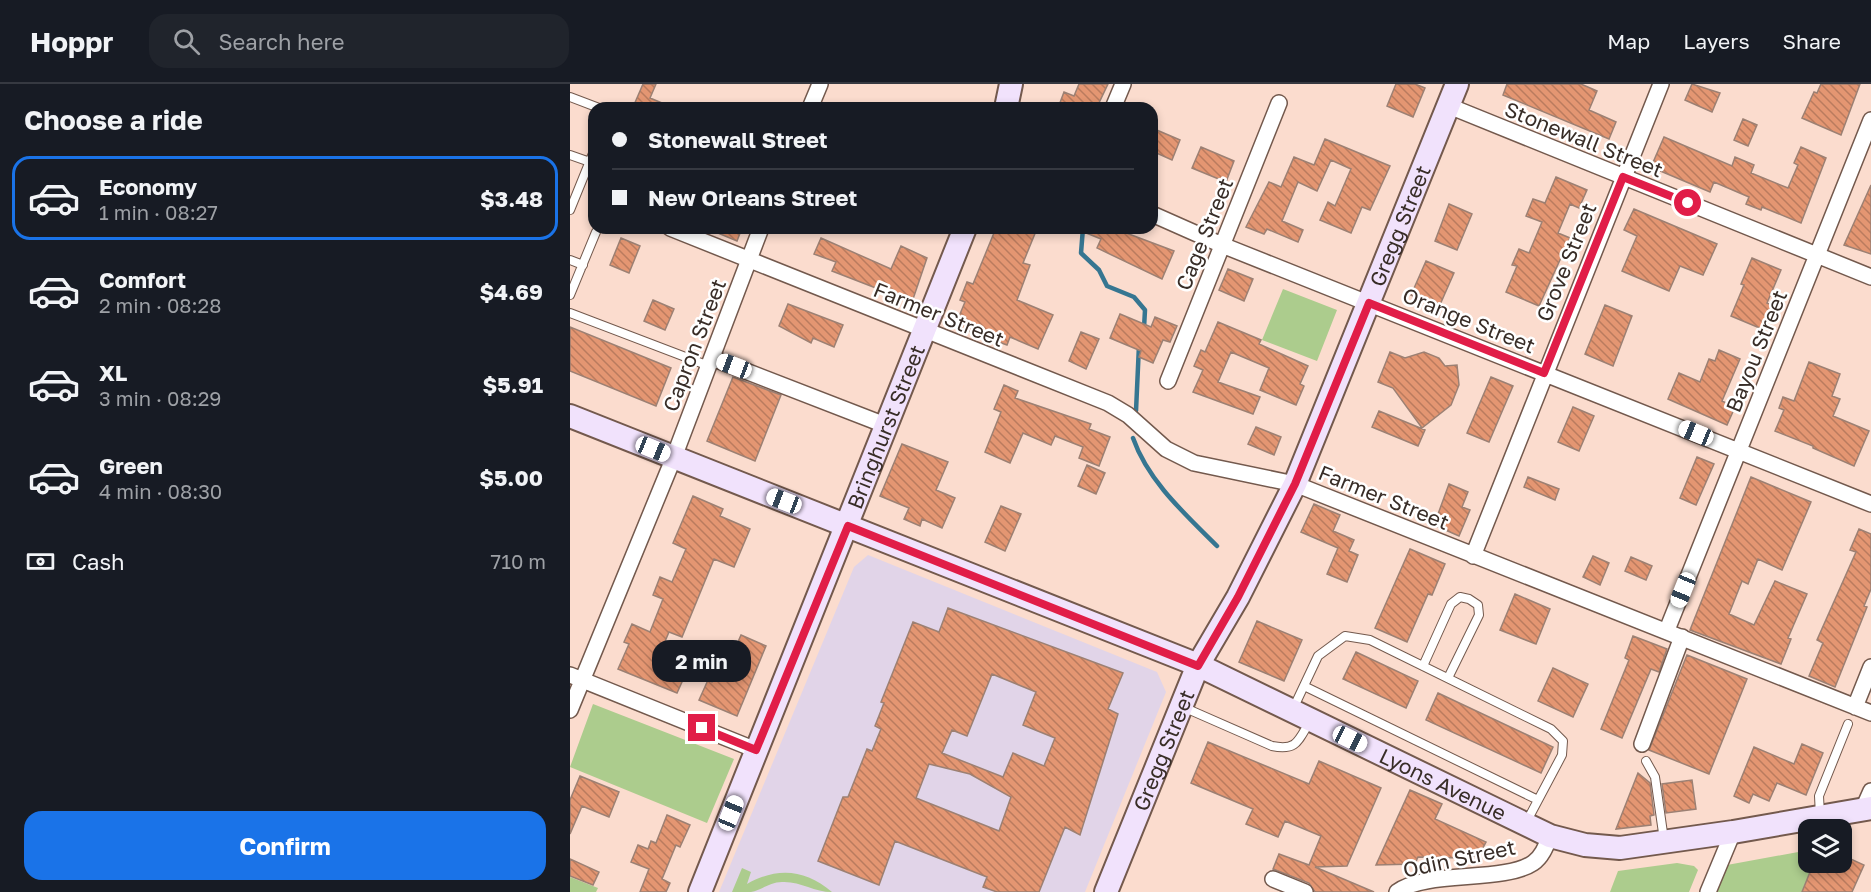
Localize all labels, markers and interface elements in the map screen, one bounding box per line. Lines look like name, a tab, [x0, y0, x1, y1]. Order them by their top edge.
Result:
search box	[149, 14, 569, 68]
text: Hoppr	[30, 25, 113, 58]
icon: search	[170, 25, 203, 58]
text: Search here	[218, 28, 345, 55]
text: Map	[1607, 28, 1650, 54]
text: Layers	[1683, 28, 1750, 54]
text: Share	[1783, 28, 1841, 54]
street label: Stonewall Street	[1501, 95, 1667, 183]
text: Choose a ride	[24, 104, 203, 136]
text: Stonewall Street	[648, 126, 828, 153]
street label: Gregg Street	[1363, 161, 1436, 290]
icon: car	[27, 171, 81, 225]
text: Economy	[99, 173, 197, 200]
street label: Cage Street	[1170, 174, 1238, 294]
text: New Orleans Street	[648, 184, 857, 211]
text: $3.48	[480, 185, 543, 212]
route start	[1674, 189, 1701, 216]
street label: Grove Street	[1530, 199, 1602, 325]
text: 1 min · 08:27	[99, 200, 218, 224]
icon: car	[27, 264, 81, 318]
text: Comfort	[99, 266, 186, 293]
street label: Capron Street	[657, 275, 731, 415]
street label: Farmer Street	[870, 276, 1008, 352]
text: $4.69	[480, 278, 543, 305]
street label: Orange Street	[1399, 282, 1539, 358]
street label: Bayou Street	[1720, 286, 1792, 416]
text: 2 min · 08:28	[99, 293, 221, 317]
street label: Bringhurst Street	[841, 341, 930, 513]
car	[714, 351, 754, 381]
icon: car	[27, 357, 81, 411]
text: XL	[99, 359, 127, 386]
text: $5.91	[482, 371, 543, 398]
text: 3 min · 08:29	[99, 386, 221, 410]
car	[1676, 418, 1716, 448]
car	[633, 434, 673, 464]
icon: car	[27, 450, 81, 504]
text: Green	[99, 452, 163, 479]
street label: Farmer Street	[1315, 459, 1453, 535]
text: $5.00	[479, 464, 543, 491]
text: 4 min · 08:30	[99, 479, 222, 503]
car	[764, 486, 804, 516]
icon: cash	[24, 545, 57, 578]
text: Cash	[72, 548, 125, 575]
text: 710 m	[491, 549, 546, 573]
car	[1668, 570, 1698, 610]
callout: 2 min	[652, 641, 752, 683]
text: 2 min	[675, 649, 728, 673]
street label: Gregg Street	[1127, 686, 1200, 815]
route end	[688, 714, 715, 741]
car	[1330, 723, 1370, 755]
street label: Lyons Avenue	[1375, 742, 1511, 826]
car	[716, 793, 746, 833]
button: Confirm	[24, 811, 546, 880]
map controls	[1798, 819, 1852, 873]
button: layers	[1798, 819, 1852, 873]
street label: Odin Street	[1400, 833, 1518, 883]

